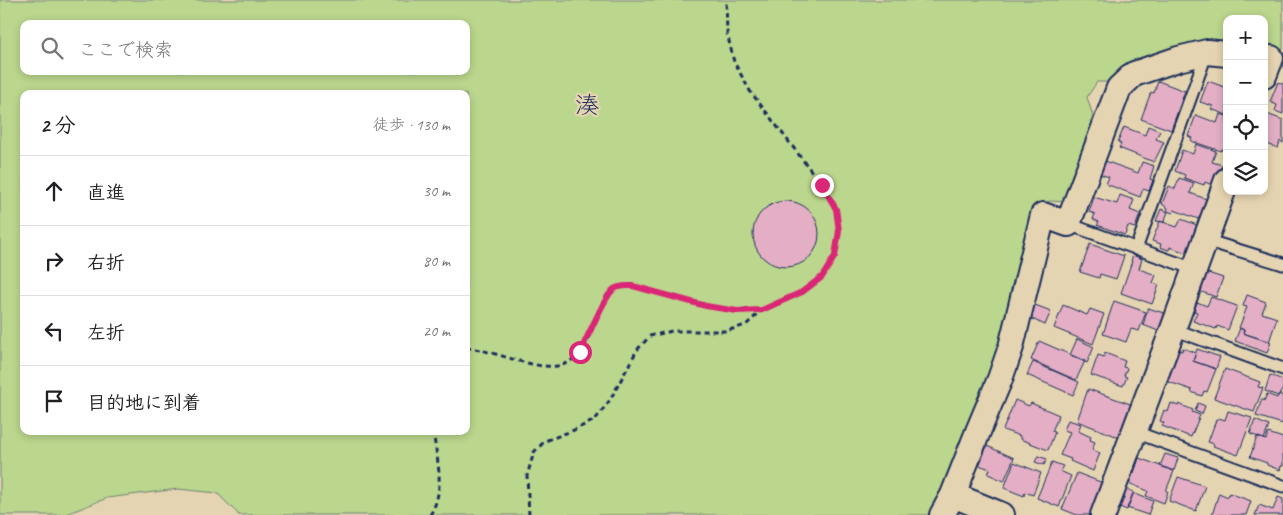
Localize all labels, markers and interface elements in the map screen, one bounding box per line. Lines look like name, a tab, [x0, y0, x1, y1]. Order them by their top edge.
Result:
map controls	[1223, 15, 1268, 195]
button: +	[1223, 15, 1268, 60]
search box	[20, 20, 470, 75]
icon: search	[38, 34, 66, 62]
text: ここで検索	[78, 38, 173, 62]
button: −	[1223, 60, 1268, 105]
district label: 湊	[575, 90, 599, 120]
button: locate	[1223, 105, 1268, 150]
text: 2 分	[40, 112, 76, 138]
text: 徒歩 · 130 m	[373, 115, 450, 135]
button: layers	[1223, 150, 1268, 195]
route end	[811, 174, 834, 197]
icon: ahead	[40, 177, 68, 205]
text: 直進	[87, 181, 125, 205]
text: 30 m	[423, 181, 450, 201]
icon: right	[40, 247, 68, 275]
text: 右折	[87, 251, 125, 275]
text: 80 m	[423, 251, 450, 271]
icon: left	[40, 317, 68, 345]
text: 左折	[87, 321, 125, 345]
text: 20 m	[423, 321, 450, 341]
route start	[569, 341, 592, 364]
icon: arrive	[40, 387, 68, 415]
text: 目的地に到着	[87, 391, 201, 415]

